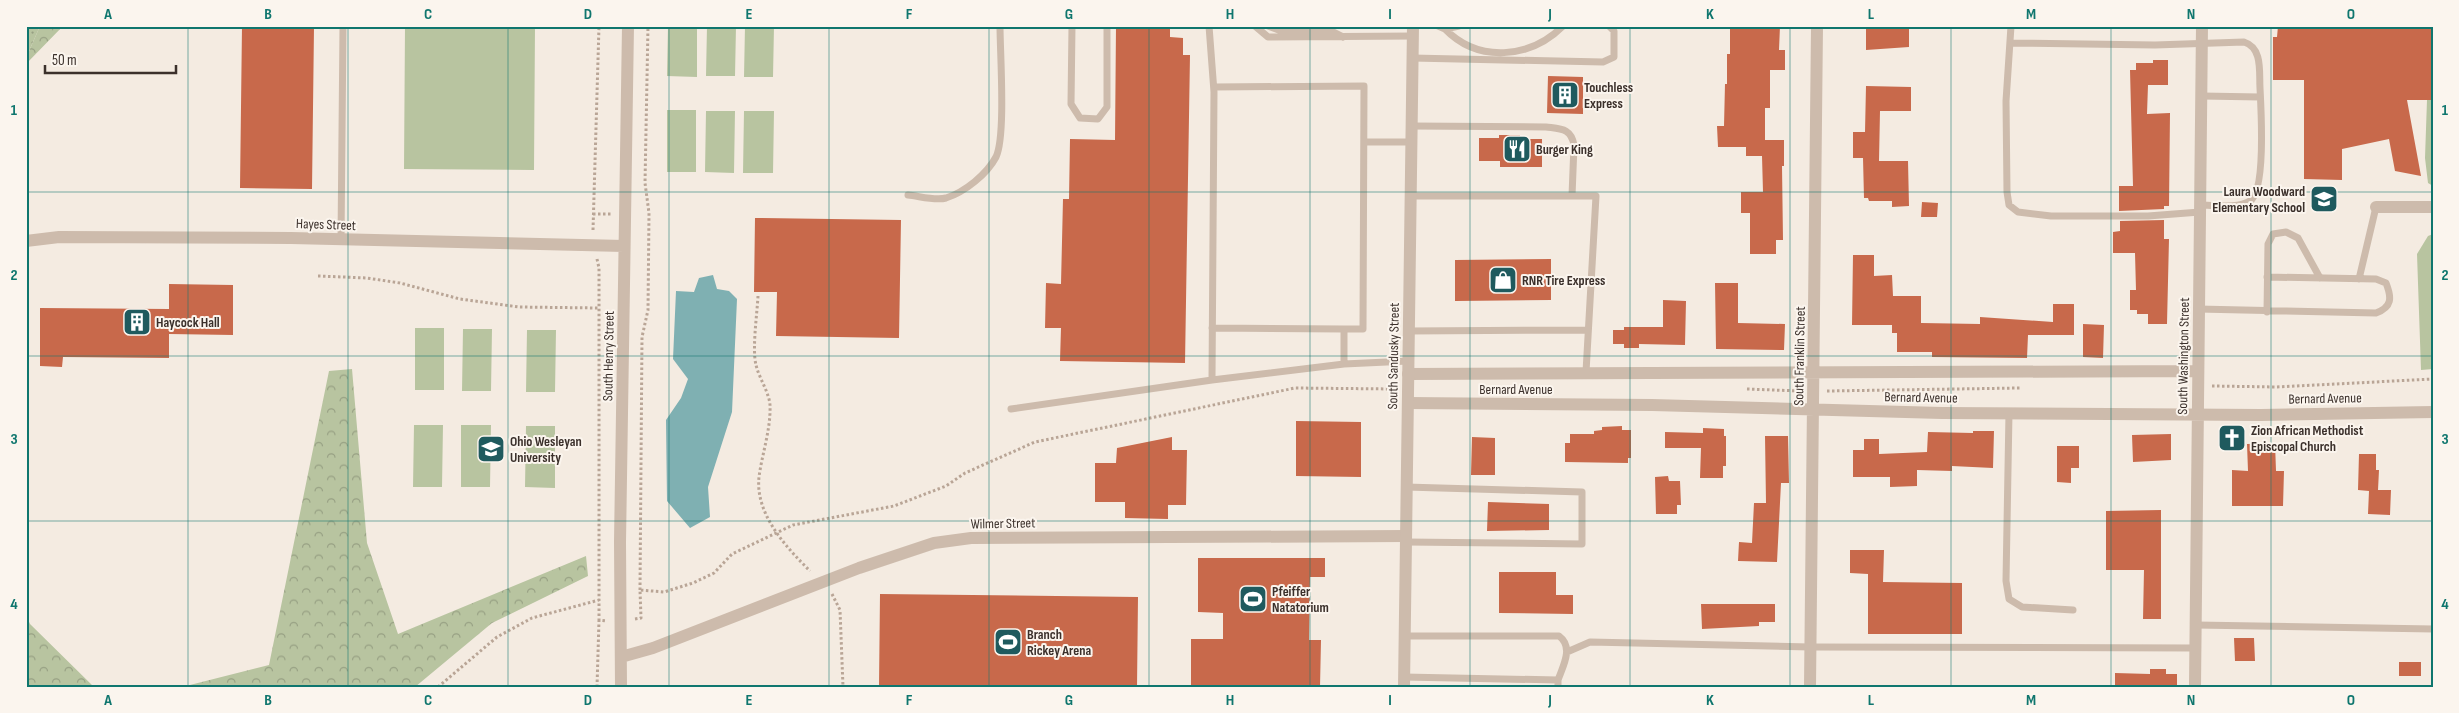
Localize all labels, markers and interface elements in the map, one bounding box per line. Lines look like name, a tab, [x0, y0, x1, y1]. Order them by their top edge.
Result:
text: A	[103, 5, 112, 24]
text: B	[264, 5, 272, 24]
text: C	[424, 5, 432, 24]
text: D	[584, 5, 592, 24]
text: E	[746, 5, 753, 24]
text: F	[906, 5, 913, 24]
text: G	[1065, 5, 1073, 24]
text: H	[1226, 5, 1234, 24]
text: I	[1388, 5, 1392, 24]
text: J	[1547, 5, 1552, 24]
text: K	[1706, 5, 1714, 24]
text: L	[1868, 5, 1875, 24]
text: M	[2026, 5, 2036, 24]
text: N	[2187, 5, 2195, 24]
text: O	[2347, 5, 2355, 24]
scale bar	[45, 42, 176, 74]
text: 50 m	[52, 51, 77, 70]
place label: Touchless Express	[1584, 79, 1633, 112]
building icon: Touchless Express	[1550, 80, 1580, 110]
text: 1	[11, 101, 18, 120]
text: 1	[2442, 101, 2449, 120]
restaurant icon: Burger King	[1502, 134, 1532, 164]
place label: Burger King	[1536, 141, 1593, 158]
place label: Laura Woodward Elementary School	[2212, 183, 2305, 216]
school or university icon: Laura Woodward Elementary School	[2309, 184, 2339, 214]
street label: Hayes Street	[296, 215, 356, 234]
shop icon: RNR Tire Express	[1488, 265, 1518, 295]
text: 2	[10, 266, 18, 285]
text: 2	[2441, 266, 2449, 285]
place label: RNR Tire Express	[1522, 272, 1605, 289]
street label: South Washington Street	[2174, 297, 2193, 415]
street label: South Sandusky Street	[1384, 302, 1403, 410]
street label: South Franklin Street	[1790, 306, 1809, 406]
building icon: Haycock Hall	[122, 307, 152, 337]
street label: South Henry Street	[599, 311, 618, 401]
place label: Haycock Hall	[156, 314, 220, 331]
street label: Bernard Avenue	[1479, 381, 1553, 398]
street label: Bernard Avenue	[1884, 388, 1958, 407]
street label: Bernard Avenue	[2288, 389, 2362, 408]
place label: Zion African Methodist Episcopal Church	[2251, 422, 2364, 455]
church icon: Zion African Methodist Episcopal Church	[2217, 423, 2247, 453]
text: 3	[10, 430, 18, 449]
text: 3	[2441, 430, 2449, 449]
place label: Ohio Wesleyan University	[510, 433, 582, 466]
school or university icon: Ohio Wesleyan University	[476, 434, 506, 464]
street label: Wilmer Street	[970, 514, 1036, 533]
place label: Pfeiffer Natatorium	[1272, 583, 1329, 616]
sports icon: Pfeiffer Natatorium	[1238, 584, 1268, 614]
text: 4	[10, 595, 18, 614]
text: 4	[2441, 595, 2449, 614]
place label: Branch Rickey Arena	[1027, 626, 1091, 659]
sports icon: Branch Rickey Arena	[993, 627, 1023, 657]
text: A	[103, 691, 112, 710]
text: B	[264, 691, 272, 710]
text: C	[424, 691, 432, 710]
text: D	[584, 691, 592, 710]
text: E	[746, 691, 753, 710]
text: F	[906, 691, 913, 710]
text: G	[1065, 691, 1073, 710]
text: H	[1226, 691, 1234, 710]
text: I	[1388, 691, 1392, 710]
text: J	[1547, 691, 1552, 710]
text: K	[1706, 691, 1714, 710]
text: L	[1868, 691, 1875, 710]
text: M	[2026, 691, 2036, 710]
text: N	[2187, 691, 2195, 710]
text: O	[2347, 691, 2355, 710]

